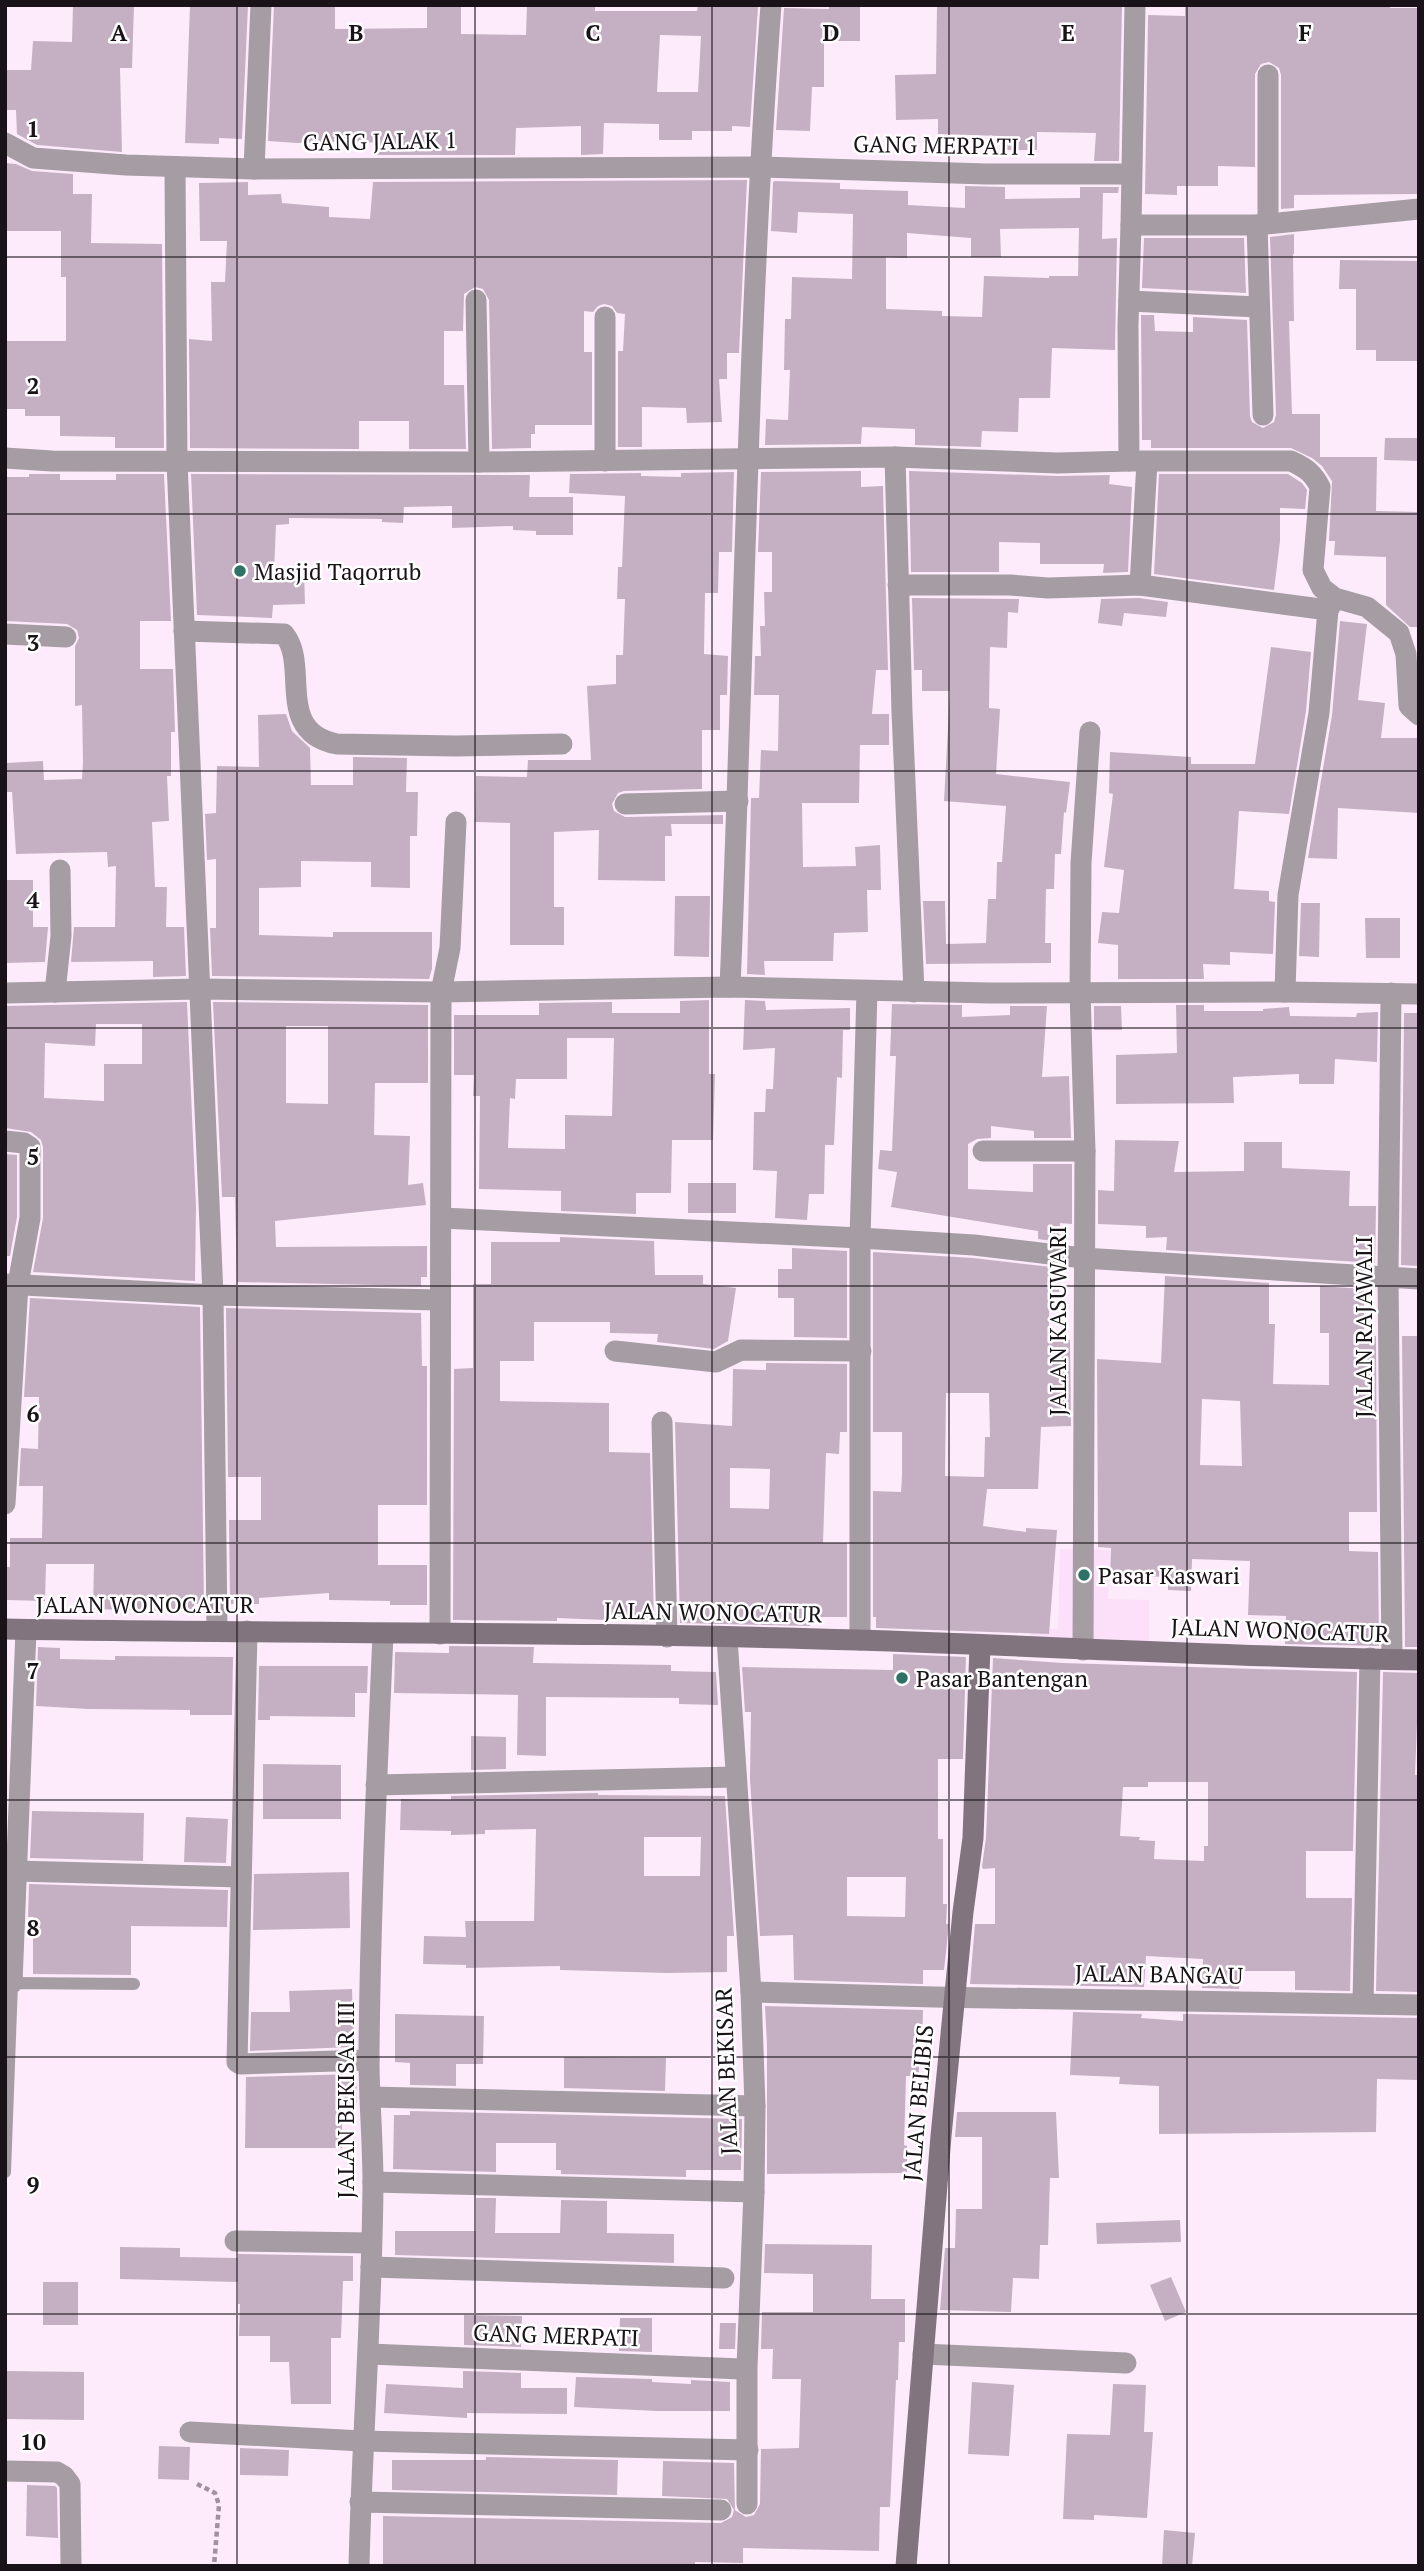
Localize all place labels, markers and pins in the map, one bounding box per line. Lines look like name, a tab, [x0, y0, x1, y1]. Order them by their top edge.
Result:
place label: Masjid Taqorrub	[254, 556, 421, 587]
marker: Masjid Taqorrub	[232, 563, 248, 579]
place label: Pasar Kaswari	[1098, 1560, 1240, 1591]
marker: Pasar Kaswari	[1076, 1567, 1092, 1583]
place label: Pasar Bantengan	[916, 1663, 1088, 1694]
marker: Pasar Bantengan	[894, 1670, 910, 1686]

